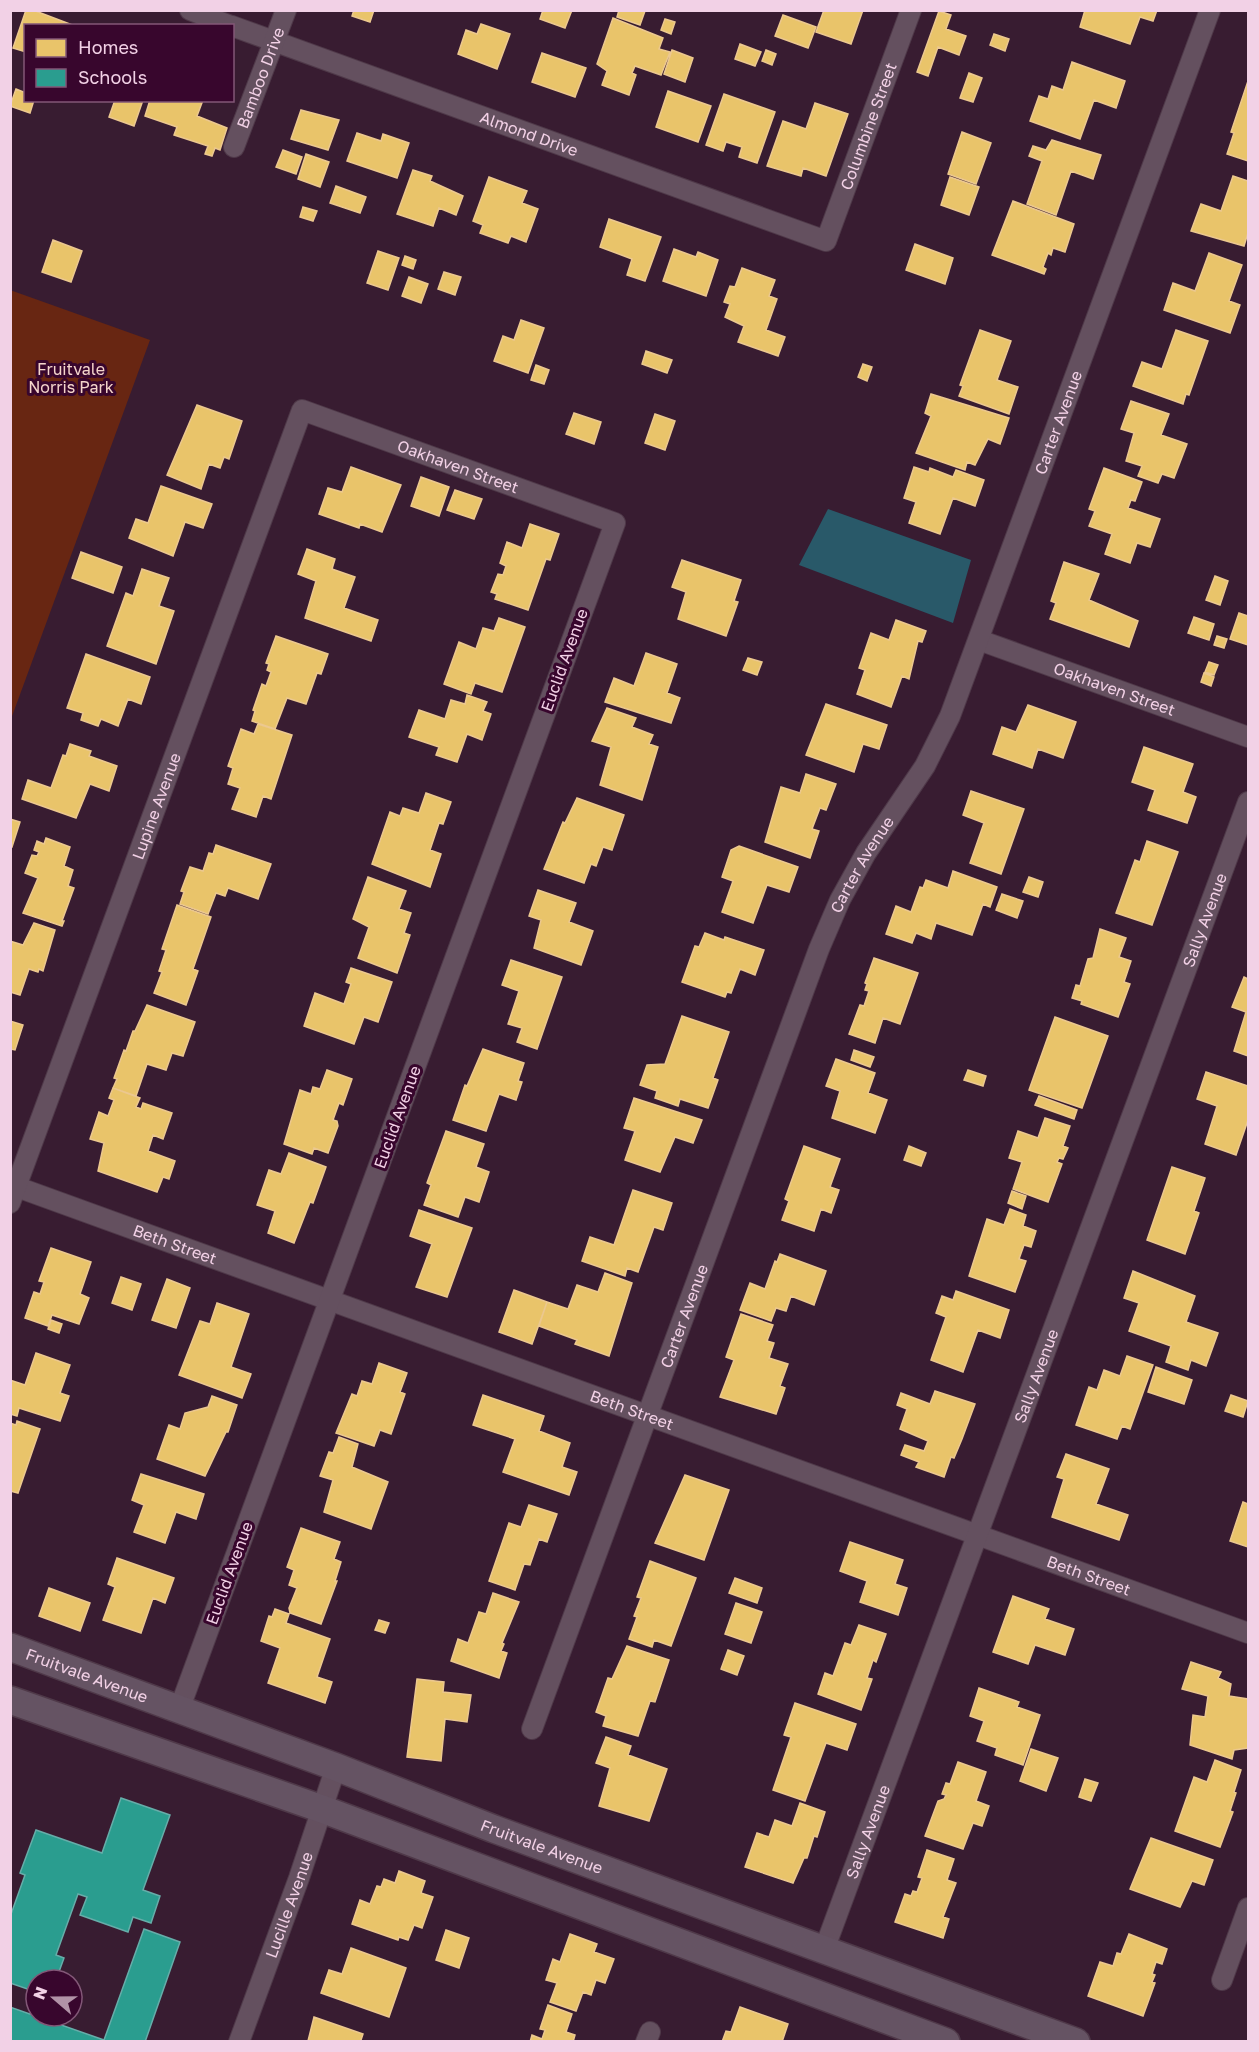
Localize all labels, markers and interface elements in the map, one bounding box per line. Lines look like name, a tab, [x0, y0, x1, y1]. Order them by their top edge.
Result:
legend	[24, 24, 234, 102]
street label: Bamboo Drive	[232, 24, 289, 131]
text: Homes	[78, 36, 138, 58]
street label: Columbine Street	[836, 60, 901, 193]
text: Schools	[78, 66, 147, 88]
street label: Almond Drive	[477, 107, 581, 160]
park label: Fruitvale Norris Park	[28, 359, 114, 397]
street label: Carter Avenue	[1030, 368, 1086, 477]
street label: Oakhaven Street	[395, 435, 522, 497]
street label: Euclid Avenue	[536, 606, 592, 714]
street label: Oakhaven Street	[1051, 658, 1178, 720]
street label: Lupine Avenue	[127, 750, 185, 862]
street label: Carter Avenue	[826, 812, 898, 916]
street label: Sally Avenue	[1178, 870, 1231, 970]
street label: Euclid Avenue	[369, 1063, 425, 1171]
street label: Beth Street	[130, 1220, 220, 1269]
street label: Carter Avenue	[656, 1261, 712, 1371]
street label: Sally Avenue	[1010, 1326, 1063, 1426]
street label: Beth Street	[587, 1385, 677, 1434]
street label: Euclid Avenue	[201, 1519, 257, 1627]
street label: Beth Street	[1044, 1551, 1133, 1600]
street label: Fruitvale Avenue	[23, 1644, 151, 1707]
street label: Sally Avenue	[841, 1782, 894, 1882]
street label: Fruitvale Avenue	[478, 1815, 606, 1878]
street label: Lucille Avenue	[261, 1849, 317, 1961]
north arrow	[24, 1968, 84, 2028]
text: N	[28, 1984, 51, 2002]

